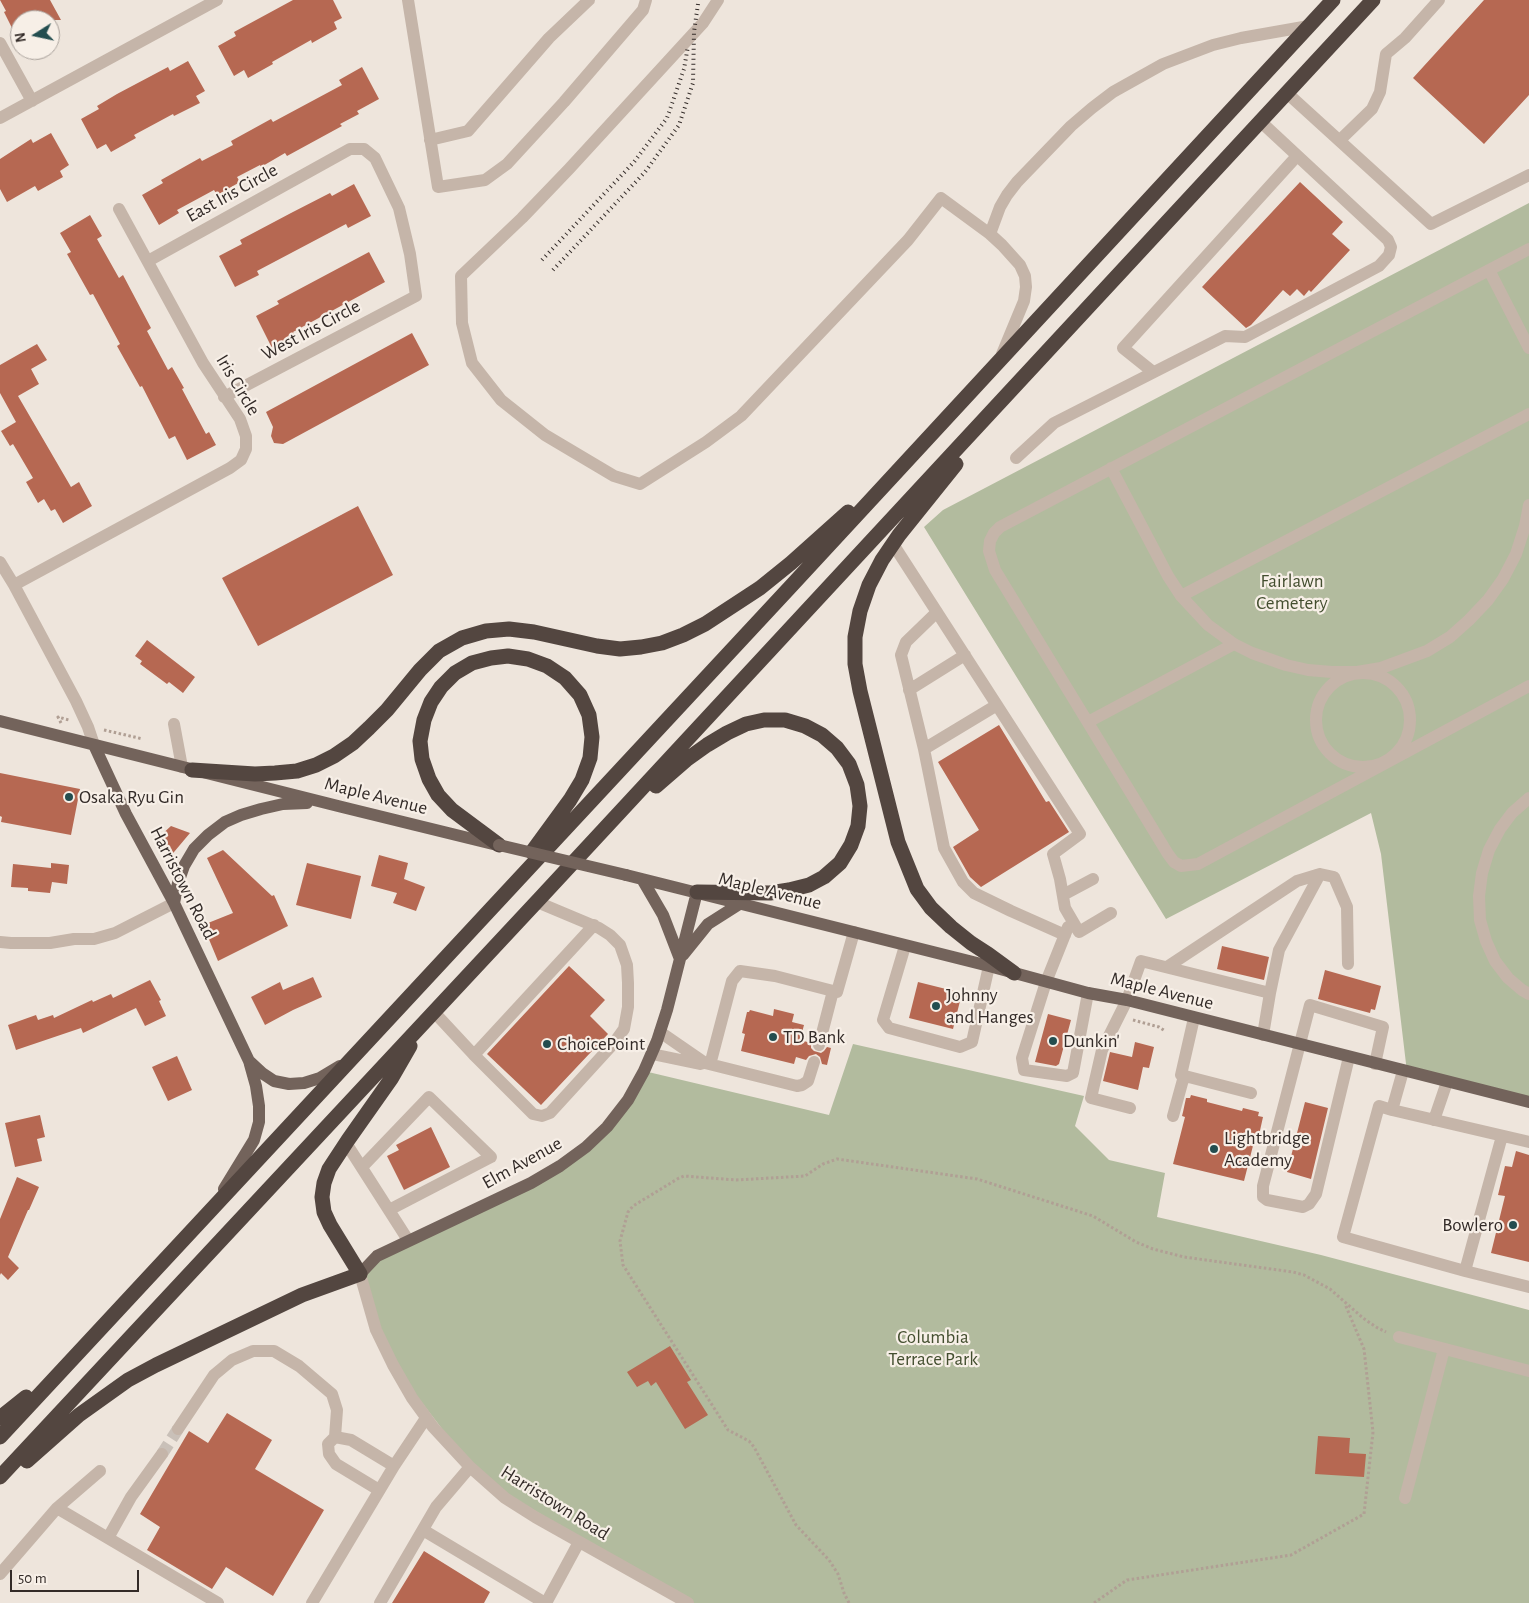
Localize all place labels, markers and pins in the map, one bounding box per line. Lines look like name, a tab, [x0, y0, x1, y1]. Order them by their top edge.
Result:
place label: Osaka Ryu Gin	[79, 786, 184, 808]
marker: Osaka Ryu Gin	[63, 791, 75, 803]
place label: Johnny and Hanges	[946, 984, 1033, 1028]
marker: Johnny and Hanges	[930, 1000, 942, 1012]
place label: TD Bank	[783, 1026, 845, 1048]
place label: Dunkin'	[1063, 1030, 1120, 1052]
marker: TD Bank	[767, 1031, 779, 1043]
place label: ChoicePoint	[557, 1033, 645, 1055]
marker: Dunkin'	[1047, 1035, 1059, 1047]
marker: ChoicePoint	[541, 1038, 553, 1050]
place label: Lightbridge Academy	[1224, 1127, 1310, 1171]
marker: Lightbridge Academy	[1208, 1143, 1220, 1155]
place label: Bowlero	[1442, 1214, 1503, 1236]
marker: Bowlero	[1507, 1219, 1519, 1231]

